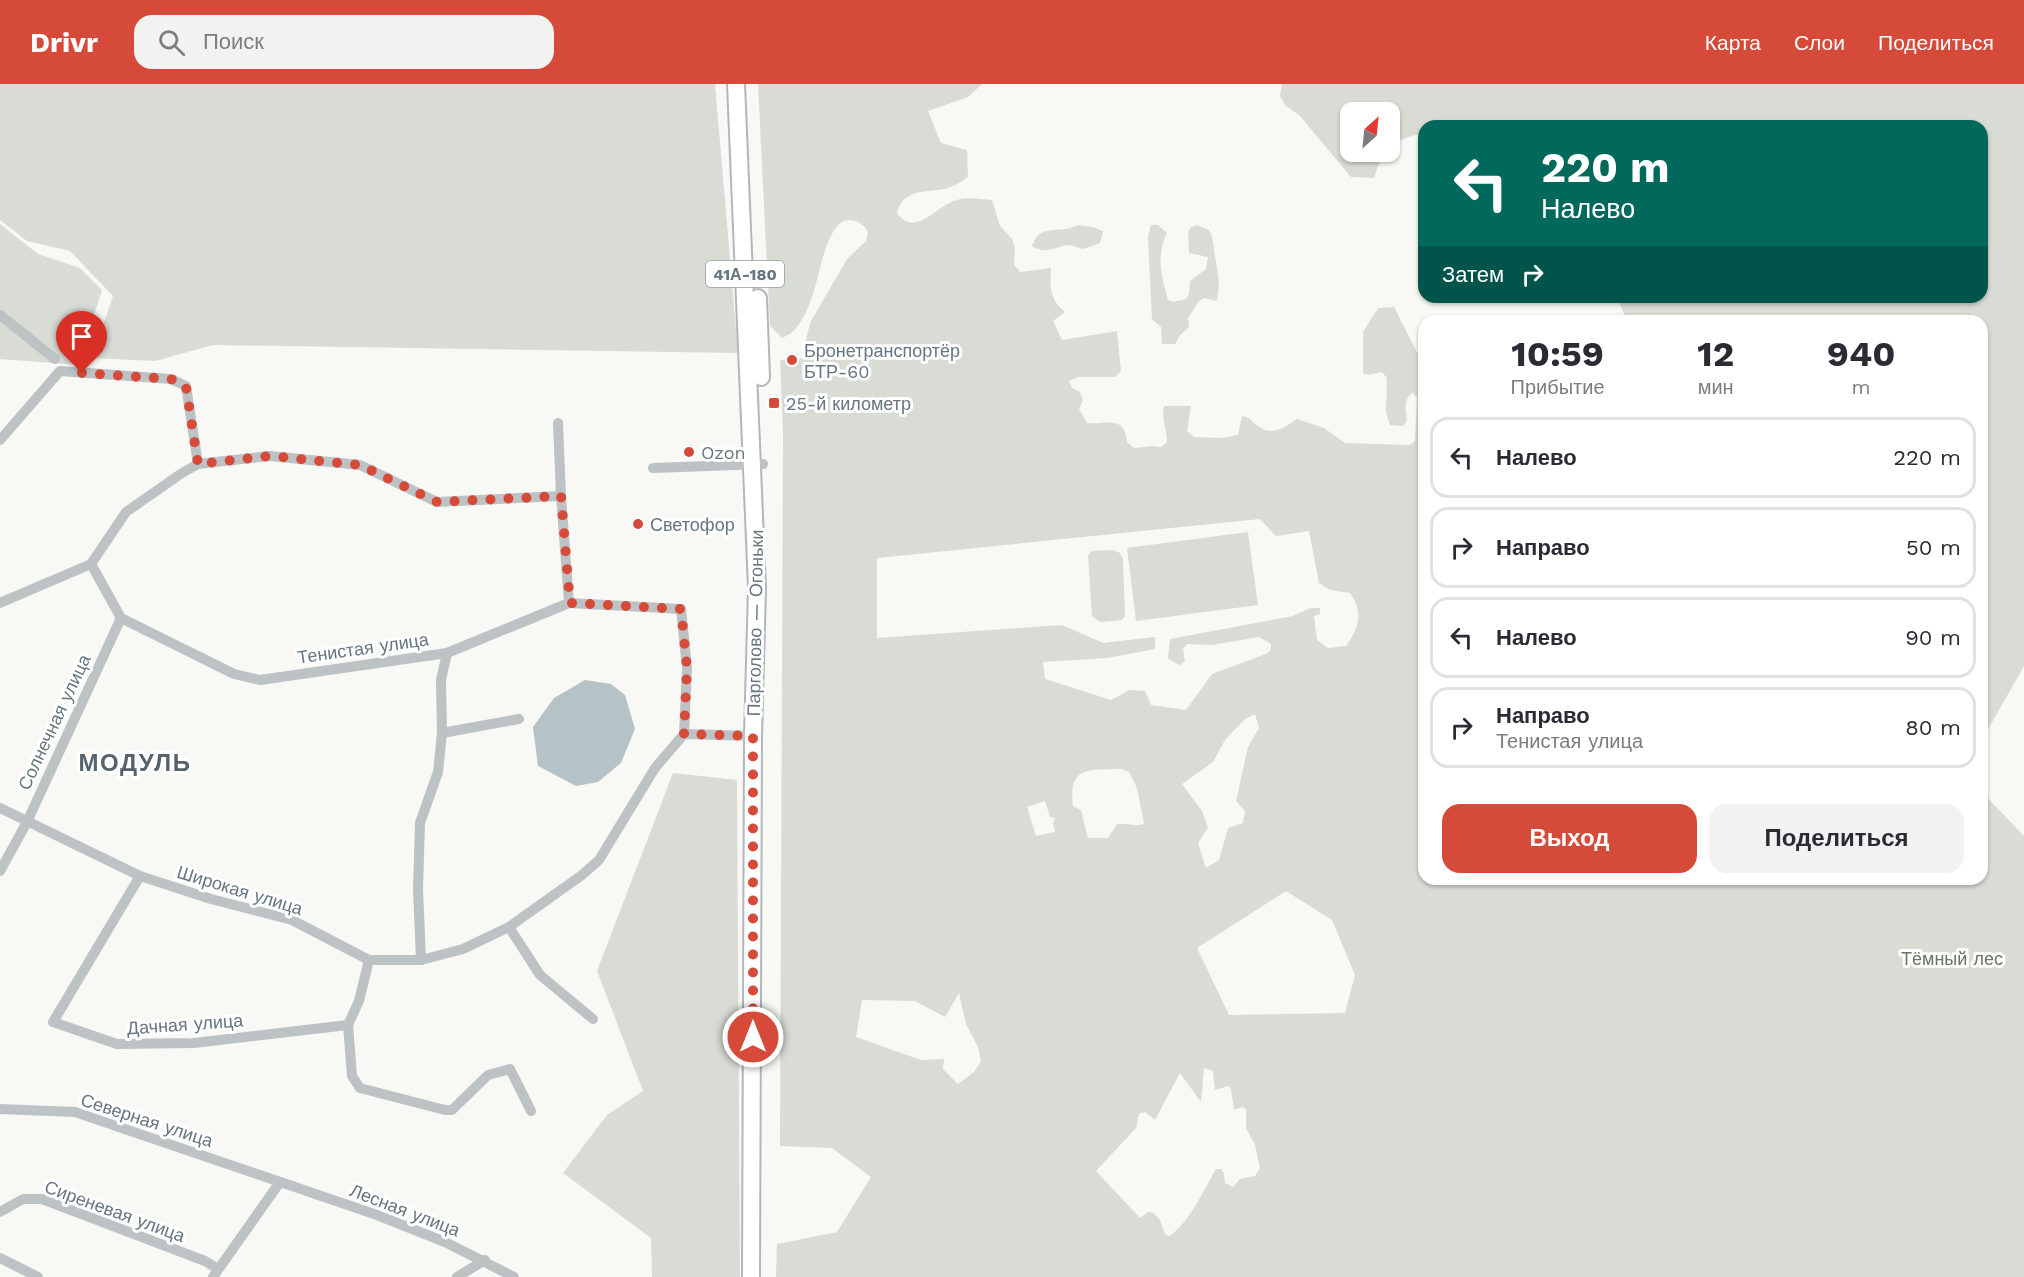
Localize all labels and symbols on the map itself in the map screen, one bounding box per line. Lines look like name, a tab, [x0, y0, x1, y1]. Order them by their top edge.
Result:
north arrow	[1340, 102, 1400, 162]
road number: 41А-180	[706, 261, 784, 287]
pin	[56, 311, 107, 373]
place label: Бронетранспортёр БТР-60	[804, 340, 960, 382]
marker: Бронетранспортёр БТР-60	[785, 353, 799, 367]
place label: 25-й километр	[786, 393, 911, 414]
marker: 25-й километр	[767, 396, 781, 410]
place label: Ozon	[701, 442, 746, 463]
marker: Ozon	[682, 445, 696, 459]
place label: Светофор	[650, 514, 735, 535]
marker: Светофор	[631, 517, 645, 531]
street label: Парголово — Огоньки	[743, 529, 767, 717]
street label: Тенистая улица	[296, 628, 431, 668]
street label: Солнечная улица	[13, 650, 95, 793]
district label: МОДУЛЬ	[79, 749, 191, 777]
street label: Широкая улица	[175, 861, 306, 919]
park label: Тёмный лес	[1901, 948, 2003, 969]
position arrow	[721, 1005, 785, 1069]
street label: Дачная улица	[126, 1009, 245, 1039]
street label: Северная улица	[78, 1089, 217, 1152]
street label: Сиреневая улица	[42, 1176, 189, 1246]
street label: Лесная улица	[347, 1179, 464, 1241]

